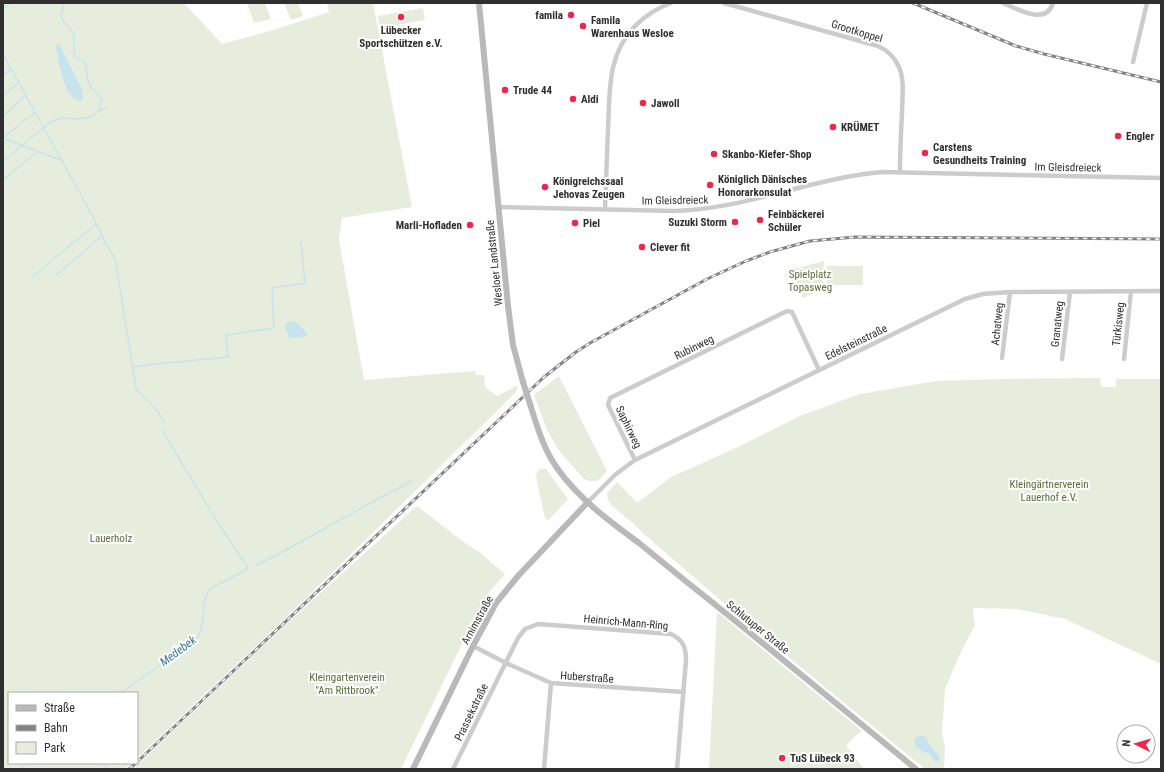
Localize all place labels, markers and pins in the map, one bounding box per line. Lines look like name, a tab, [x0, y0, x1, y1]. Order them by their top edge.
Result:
place label: famila	[535, 9, 563, 22]
marker: famila	[566, 10, 576, 20]
marker: Lübecker Sportschützen e.V.	[396, 12, 406, 22]
place label: Famila Warenhaus Wesloe	[591, 14, 674, 40]
marker: Famila Warenhaus Wesloe	[578, 21, 588, 31]
place label: Lübecker Sportschützen e.V.	[359, 24, 443, 50]
place label: Trude 44	[513, 84, 552, 97]
marker: Trude 44	[500, 85, 510, 95]
place label: Aldi	[581, 93, 599, 106]
marker: Aldi	[568, 94, 578, 104]
place label: Jawoll	[651, 97, 680, 110]
marker: Jawoll	[638, 98, 648, 108]
place label: KRÜMET	[841, 120, 879, 134]
marker: KRÜMET	[828, 122, 838, 132]
place label: Engler	[1126, 130, 1154, 143]
marker: Engler	[1113, 131, 1123, 141]
place label: Carstens Gesundheits Training	[933, 141, 1026, 167]
place label: Skanbo-Kiefer-Shop	[722, 148, 812, 161]
marker: Carstens Gesundheits Training	[920, 148, 930, 158]
marker: Skanbo-Kiefer-Shop	[709, 149, 719, 159]
place label: Königlich Dänisches Honorarkonsulat	[718, 173, 807, 199]
place label: Königreichssaal Jehovas Zeugen	[553, 175, 625, 201]
marker: Königlich Dänisches Honorarkonsulat	[705, 180, 715, 190]
marker: Königreichssaal Jehovas Zeugen	[540, 182, 550, 192]
place label: Feinbäckerei Schüler	[768, 208, 824, 234]
marker: Feinbäckerei Schüler	[755, 215, 765, 225]
place label: Suzuki Storm	[668, 216, 727, 229]
place label: Piel	[583, 217, 600, 230]
marker: Suzuki Storm	[730, 217, 740, 227]
marker: Piel	[570, 218, 580, 228]
place label: Marli-Hofladen	[396, 219, 462, 232]
marker: Marli-Hofladen	[465, 220, 475, 230]
place label: Clever fit	[650, 241, 691, 254]
marker: Clever fit	[637, 242, 647, 252]
place label: TuS Lübeck 93	[790, 752, 855, 765]
marker: TuS Lübeck 93	[777, 753, 787, 763]

